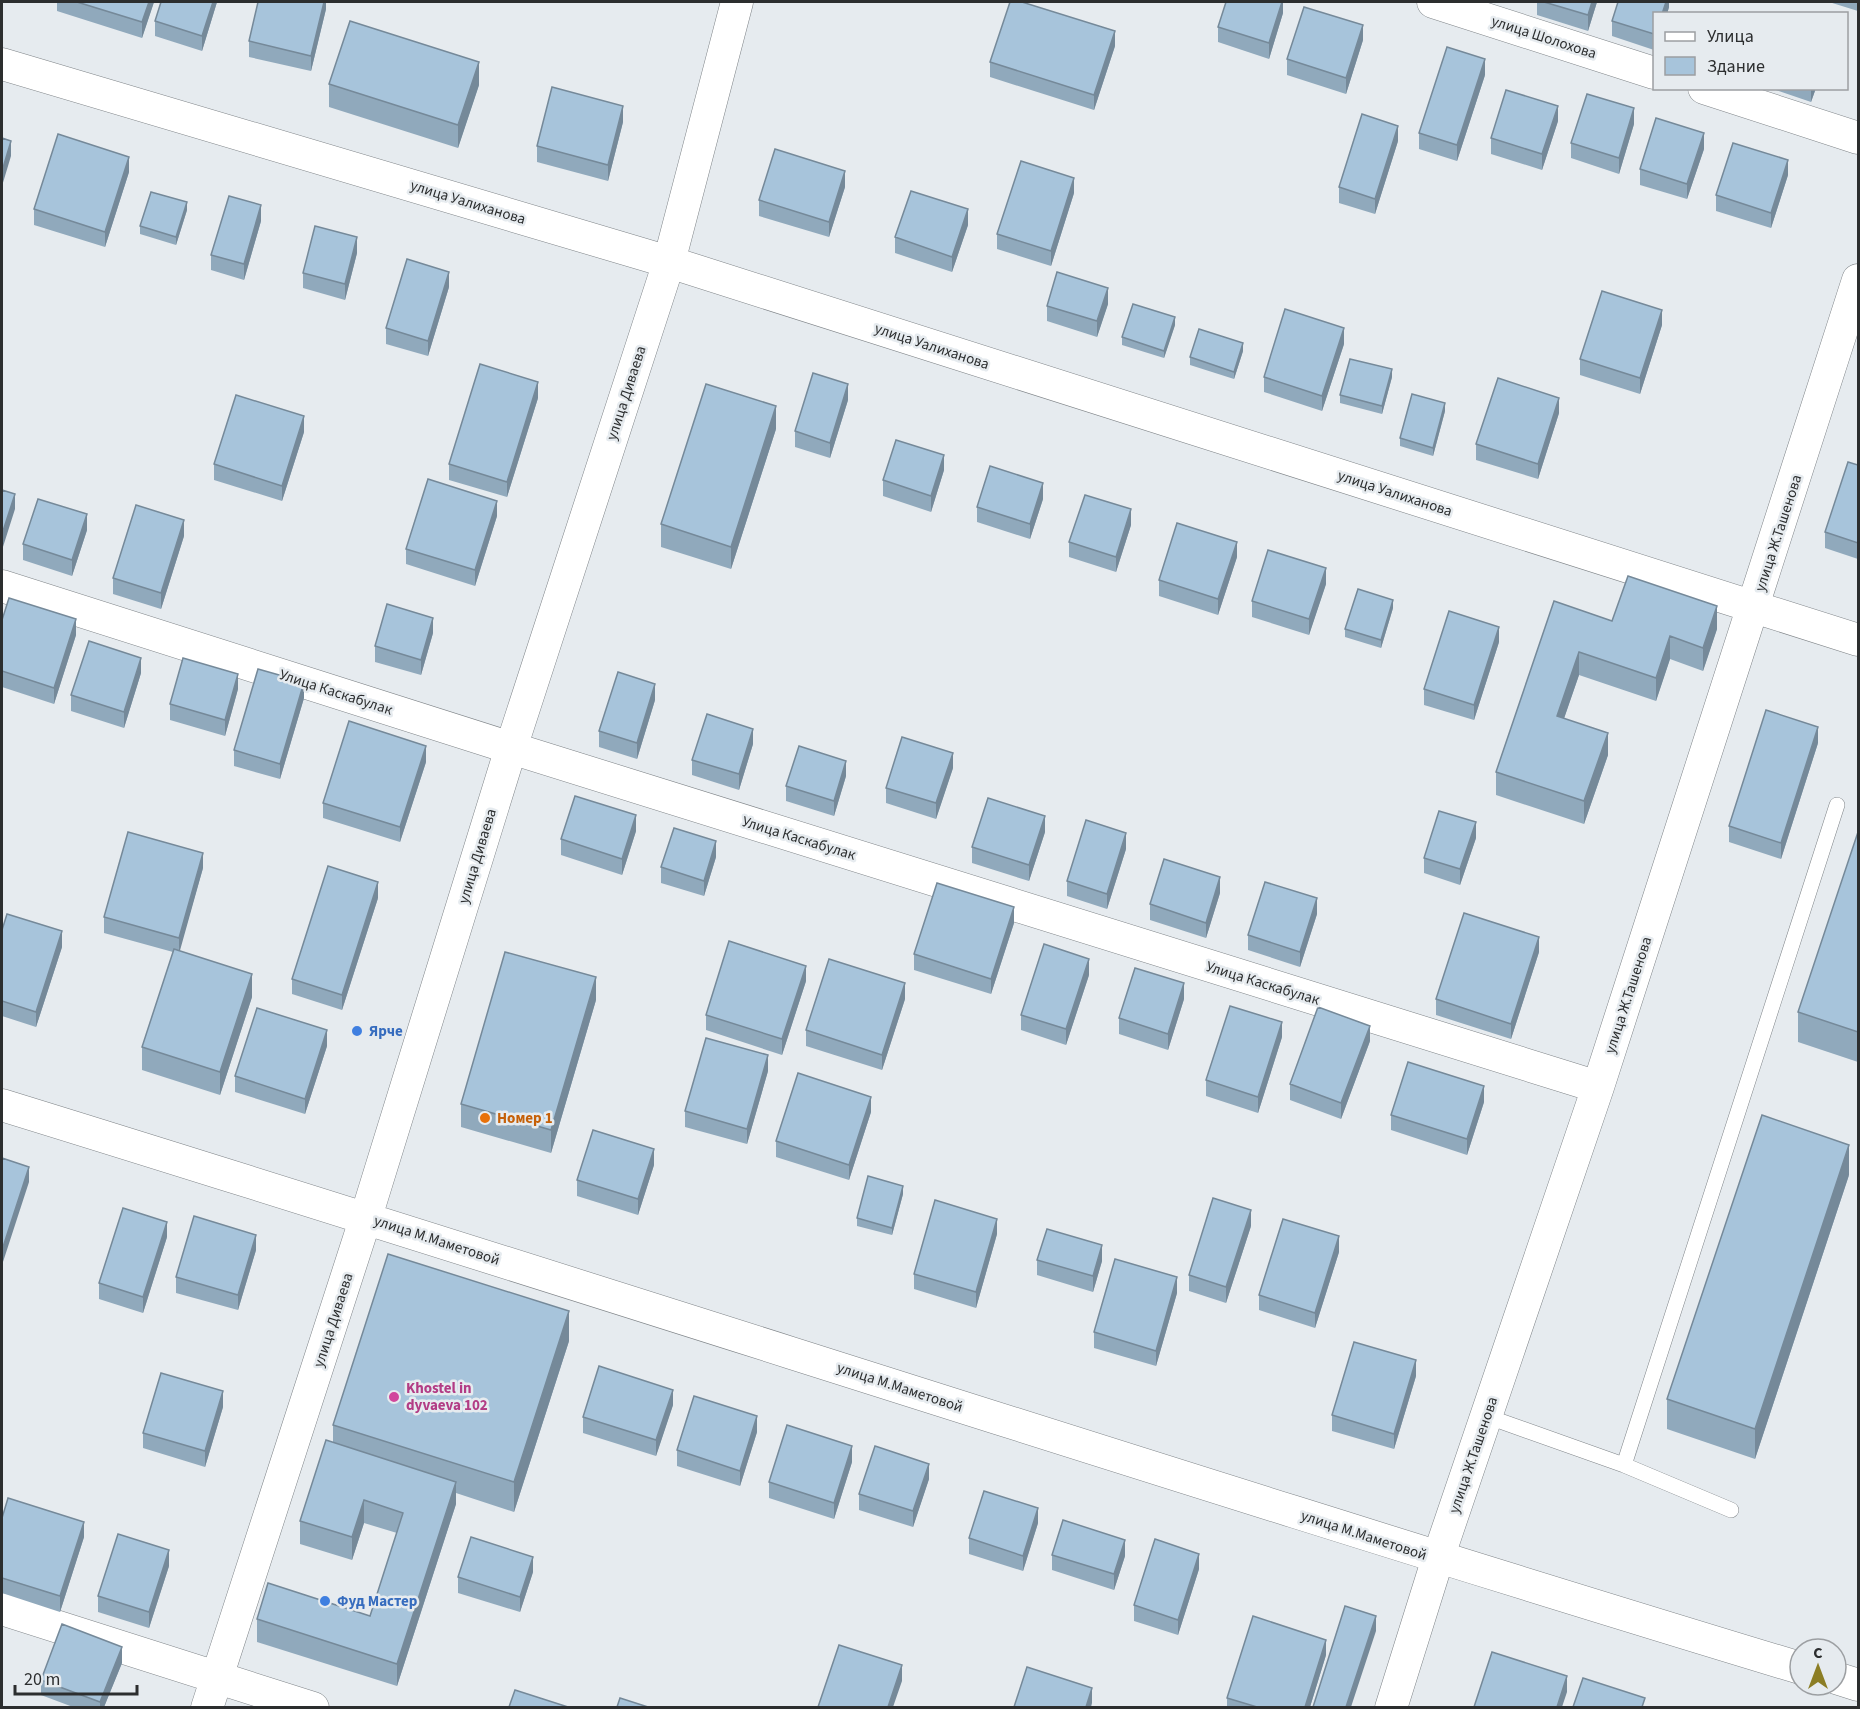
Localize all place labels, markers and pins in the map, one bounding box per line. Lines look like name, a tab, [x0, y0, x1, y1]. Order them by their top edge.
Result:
place label: Ярче	[369, 1021, 403, 1042]
marker: Ярче	[350, 1024, 364, 1038]
place label: Номер 1	[497, 1108, 553, 1129]
marker: Номер 1	[478, 1111, 492, 1125]
place label: Khostel in dyvaeva 102	[406, 1378, 488, 1416]
marker: Khostel in dyvaeva 102	[387, 1390, 401, 1404]
place label: Фуд Мастер	[337, 1591, 418, 1612]
marker: Фуд Мастер	[318, 1594, 332, 1608]

